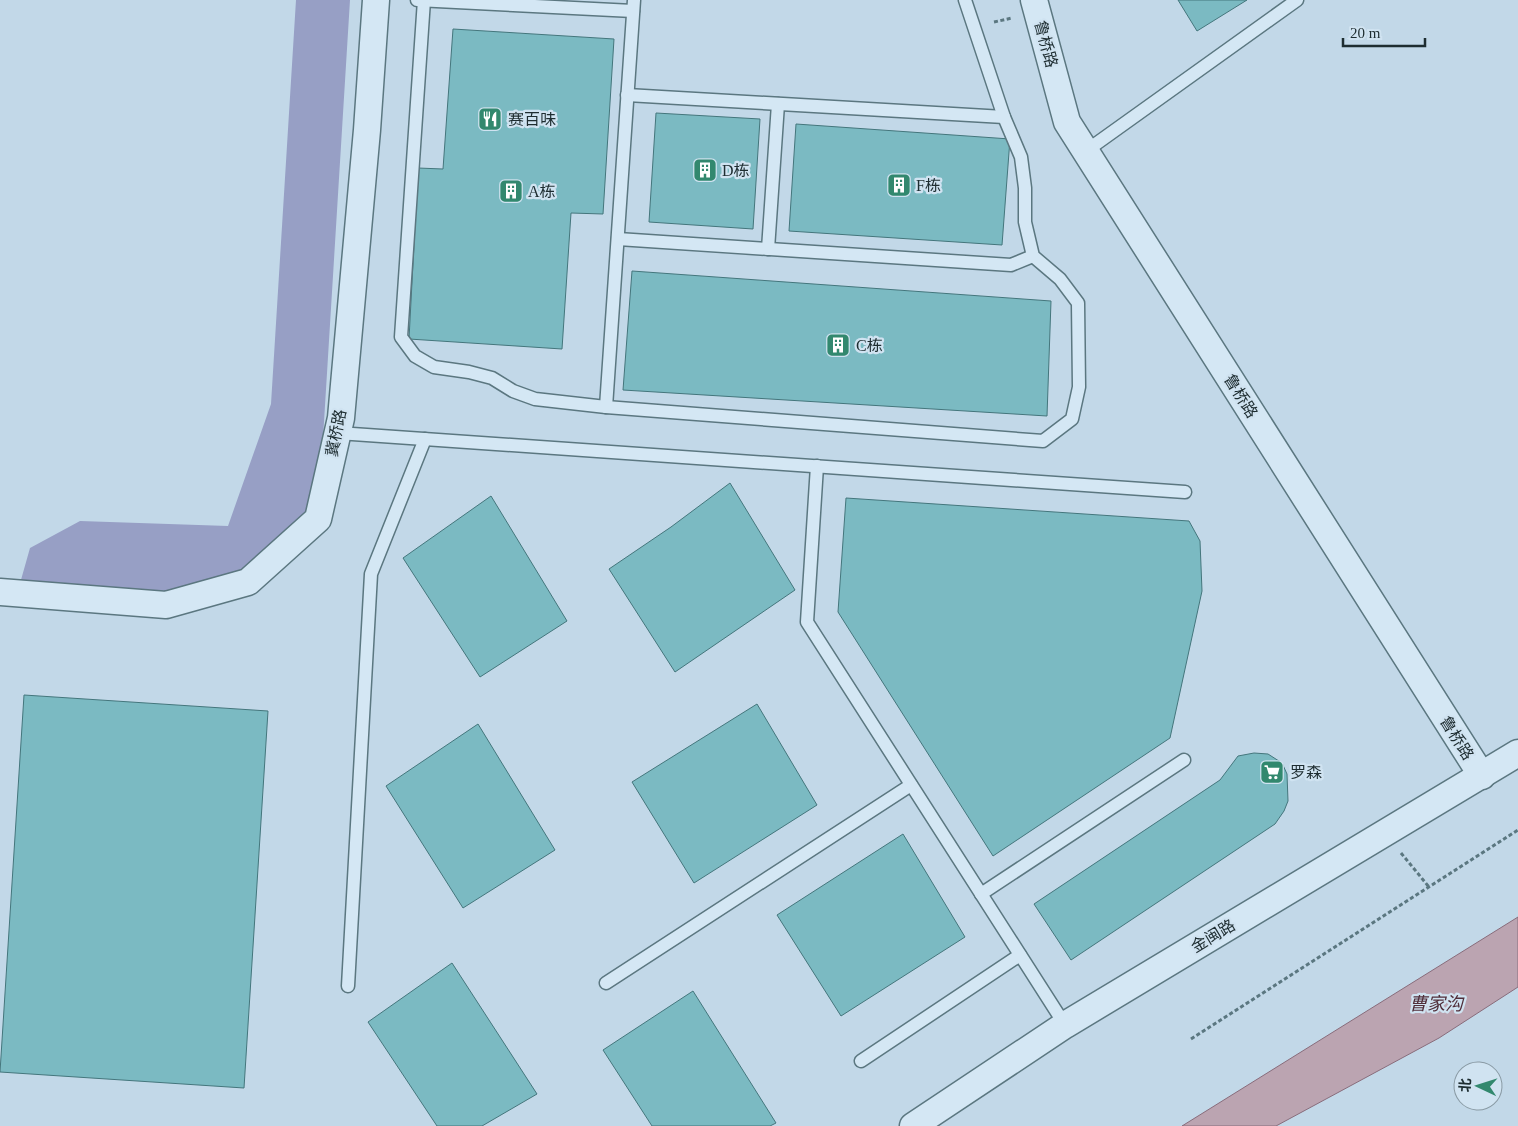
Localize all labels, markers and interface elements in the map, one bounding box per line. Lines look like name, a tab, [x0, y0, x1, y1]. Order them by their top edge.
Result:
scale bar	[1343, 15, 1426, 47]
street label: 鲁桥路	[1032, 18, 1061, 69]
text: 20 m	[1350, 25, 1381, 41]
restaurant icon: 赛百味	[477, 106, 503, 132]
place label: 赛百味	[508, 111, 556, 128]
building icon: D栋	[692, 157, 718, 183]
place label: D栋	[722, 162, 750, 179]
building icon: F栋	[886, 172, 912, 198]
place label: F栋	[916, 177, 941, 194]
building icon: A栋	[498, 178, 524, 204]
place label: A栋	[528, 183, 556, 200]
building icon: C栋	[825, 332, 851, 358]
place label: C栋	[856, 337, 883, 354]
street label: 鲁桥路	[1221, 371, 1262, 421]
street label: 冀桥路	[323, 408, 349, 458]
street label: 鲁桥路	[1437, 713, 1478, 763]
supermarket icon: 罗森	[1259, 759, 1285, 785]
place label: 罗森	[1290, 764, 1322, 781]
street label: 金闽路	[1188, 916, 1238, 956]
water label: 曹家沟	[1409, 994, 1465, 1014]
north arrow	[1453, 1061, 1503, 1111]
text: 北	[1458, 1078, 1474, 1093]

